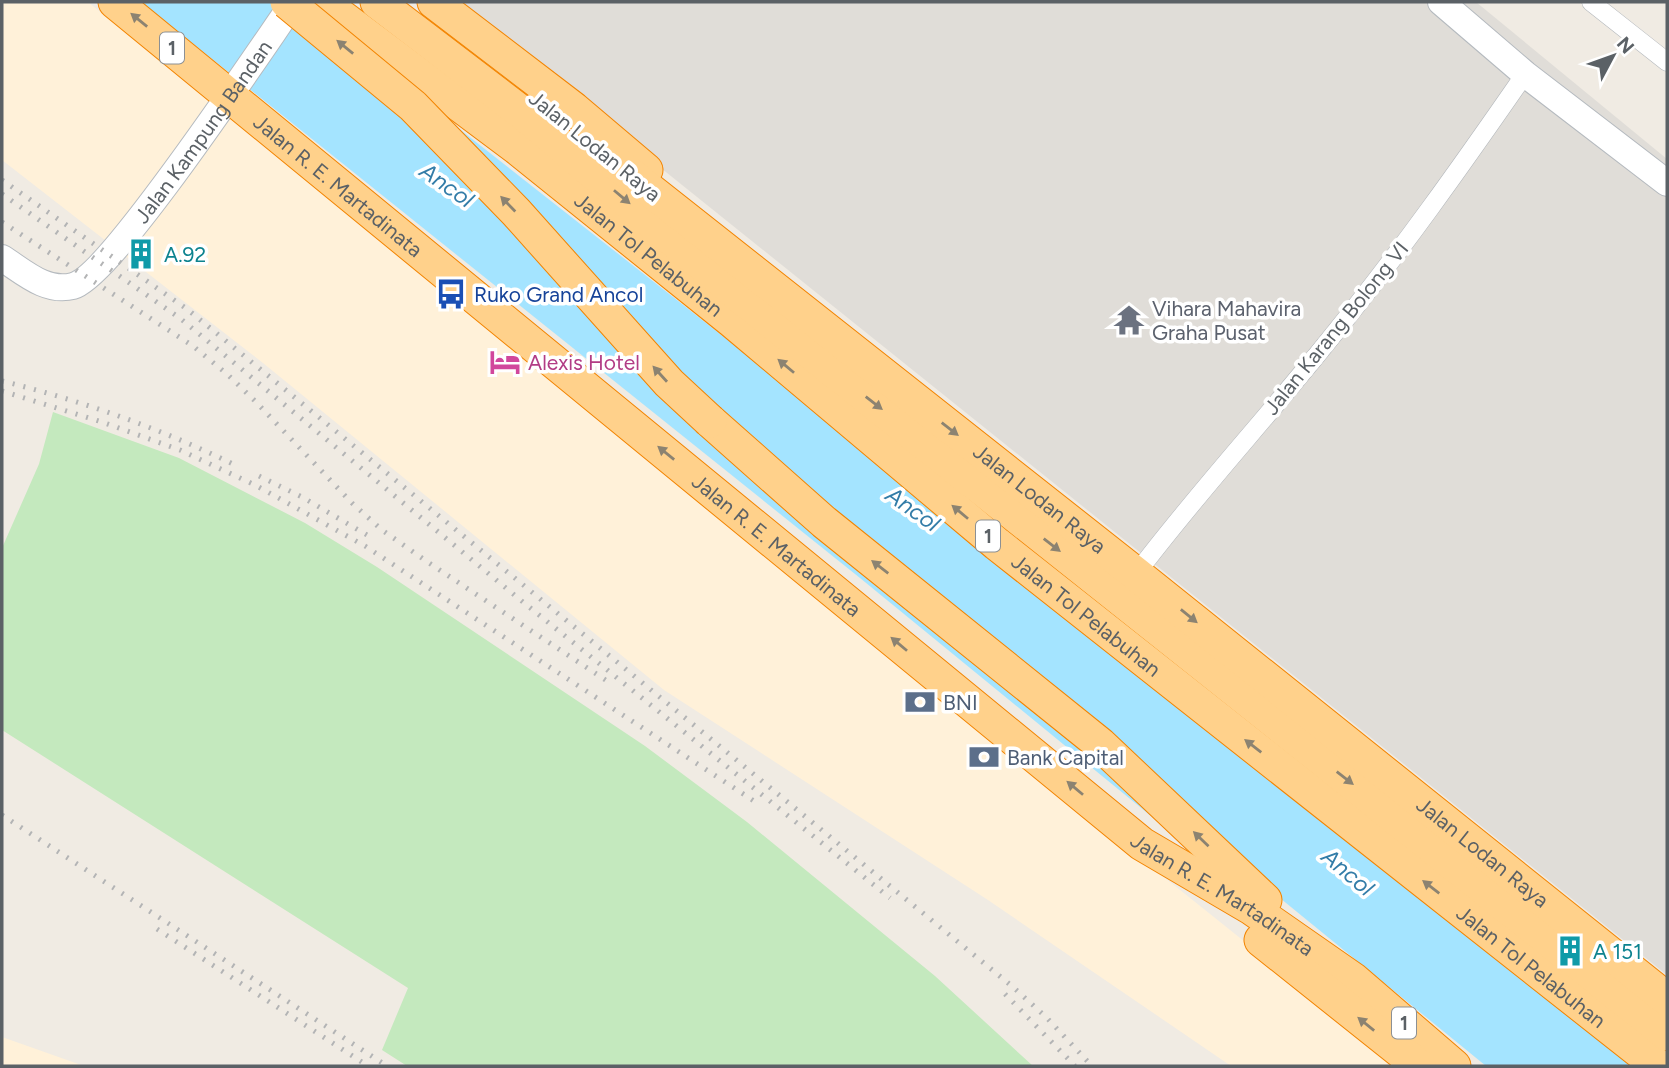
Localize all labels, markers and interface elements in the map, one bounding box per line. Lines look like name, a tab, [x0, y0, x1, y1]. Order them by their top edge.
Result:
one-way arrow	[130, 13, 148, 28]
north arrow	[1578, 21, 1648, 91]
road number: 1	[160, 32, 184, 64]
text: N	[1612, 32, 1639, 58]
street label: Jalan Kampung Bandan	[129, 35, 277, 228]
one-way arrow	[336, 40, 353, 55]
street label: Jalan Lodan Raya	[524, 85, 666, 207]
street label: Jalan R. E. Martadinata	[249, 109, 428, 262]
water label: Ancol	[414, 156, 480, 214]
street label: Jalan Tol Pelabuhan	[570, 187, 728, 321]
one-way arrow	[614, 189, 631, 204]
one-way arrow	[500, 196, 517, 213]
street label: Jalan Karang Bolong VI	[1258, 236, 1414, 420]
building icon: A.92	[124, 237, 158, 271]
place label: A.92	[164, 242, 206, 267]
bus stop icon: Ruko Grand Ancol	[434, 277, 468, 311]
place label: Ruko Grand Ancol	[474, 282, 643, 307]
place label: Vihara Mahavira Graha Pusat	[1152, 296, 1301, 345]
temple icon: Vihara Mahavira Graha Pusat	[1112, 303, 1146, 337]
hotel icon: Alexis Hotel	[488, 345, 522, 379]
place label: Alexis Hotel	[528, 350, 640, 375]
one-way arrow	[777, 358, 795, 374]
one-way arrow	[653, 366, 669, 383]
one-way arrow	[866, 395, 883, 410]
one-way arrow	[940, 421, 958, 436]
street label: Jalan Lodan Raya	[969, 438, 1111, 558]
one-way arrow	[658, 446, 676, 461]
street label: Jalan R. E. Martadinata	[687, 468, 866, 621]
water label: Ancol	[880, 480, 946, 538]
one-way arrow	[951, 505, 969, 520]
road number: 1	[976, 520, 1000, 552]
one-way arrow	[1043, 537, 1061, 552]
street label: Jalan Tol Pelabuhan	[1007, 548, 1166, 681]
one-way arrow	[872, 559, 890, 574]
one-way arrow	[1180, 609, 1198, 624]
one-way arrow	[891, 637, 908, 652]
bank icon: BNI	[903, 685, 937, 719]
place label: BNI	[943, 690, 978, 715]
one-way arrow	[1244, 739, 1261, 754]
bank icon: Bank Capital	[967, 740, 1001, 774]
place label: Bank Capital	[1007, 745, 1124, 770]
one-way arrow	[1336, 770, 1354, 785]
one-way arrow	[1066, 780, 1084, 796]
street label: Jalan Lodan Raya	[1412, 791, 1554, 912]
street label: Jalan R. E. Martadinata	[1126, 828, 1319, 961]
one-way arrow	[1192, 831, 1209, 848]
water label: Ancol	[1315, 842, 1380, 902]
one-way arrow	[1423, 880, 1441, 895]
street label: Jalan Tol Pelabuhan	[1452, 900, 1611, 1033]
building icon: A 151	[1553, 934, 1587, 968]
place label: A 151	[1593, 939, 1642, 964]
road number: 1	[1392, 1007, 1416, 1038]
one-way arrow	[1357, 1016, 1375, 1031]

